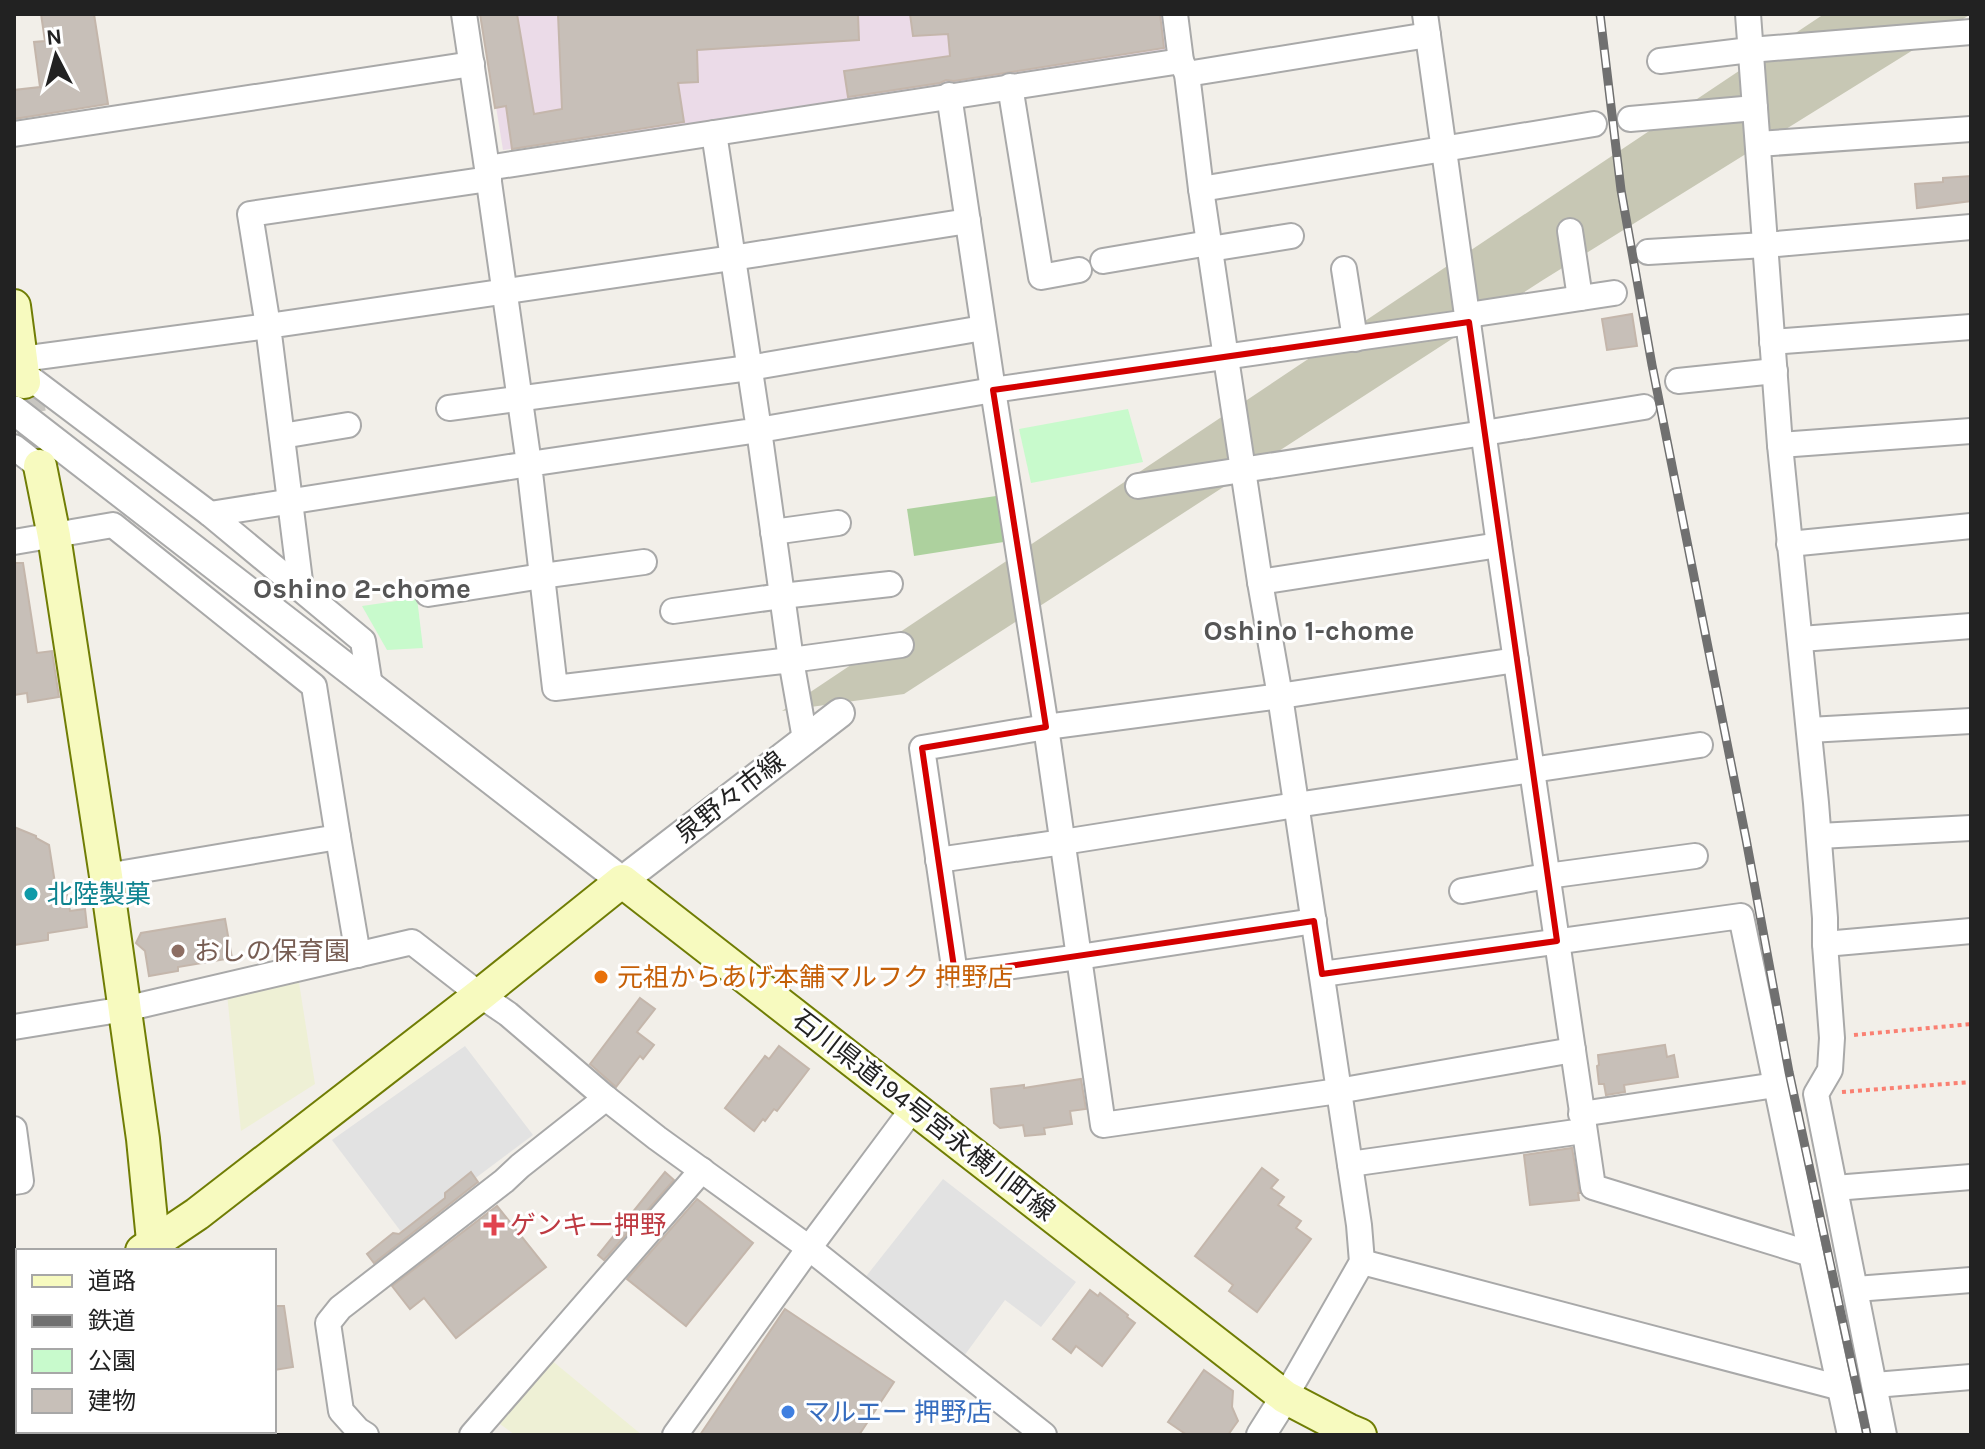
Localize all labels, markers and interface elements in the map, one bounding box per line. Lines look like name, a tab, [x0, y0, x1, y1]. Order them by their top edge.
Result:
north arrow	[16, 16, 96, 96]
text: N	[45, 23, 63, 51]
district label: Oshino 2-chome	[253, 572, 471, 605]
district label: Oshino 1-chome	[1204, 614, 1414, 647]
street label: 泉野々市線	[670, 745, 791, 850]
place label: 北陸製菓	[47, 879, 151, 910]
marker: 北陸製菓	[22, 885, 40, 903]
place label: おしの保育園	[194, 936, 350, 967]
marker: おしの保育園	[169, 942, 187, 960]
place label: 元祖からあげ本舗マルフク 押野店	[617, 962, 1013, 993]
marker: 元祖からあげ本舗マルフク 押野店	[592, 968, 610, 986]
street label: 石川県道194号宮永横川町線	[786, 1003, 1061, 1227]
place label: ゲンキー押野	[510, 1210, 666, 1241]
marker: ゲンキー押野	[485, 1216, 503, 1234]
legend	[16, 1249, 276, 1433]
text: 道路	[88, 1267, 136, 1295]
text: 鉄道	[88, 1307, 136, 1335]
text: 公園	[88, 1347, 136, 1375]
text: 建物	[88, 1387, 136, 1415]
place label: マルエー 押野店	[804, 1397, 992, 1428]
marker: マルエー 押野店	[779, 1403, 797, 1421]

